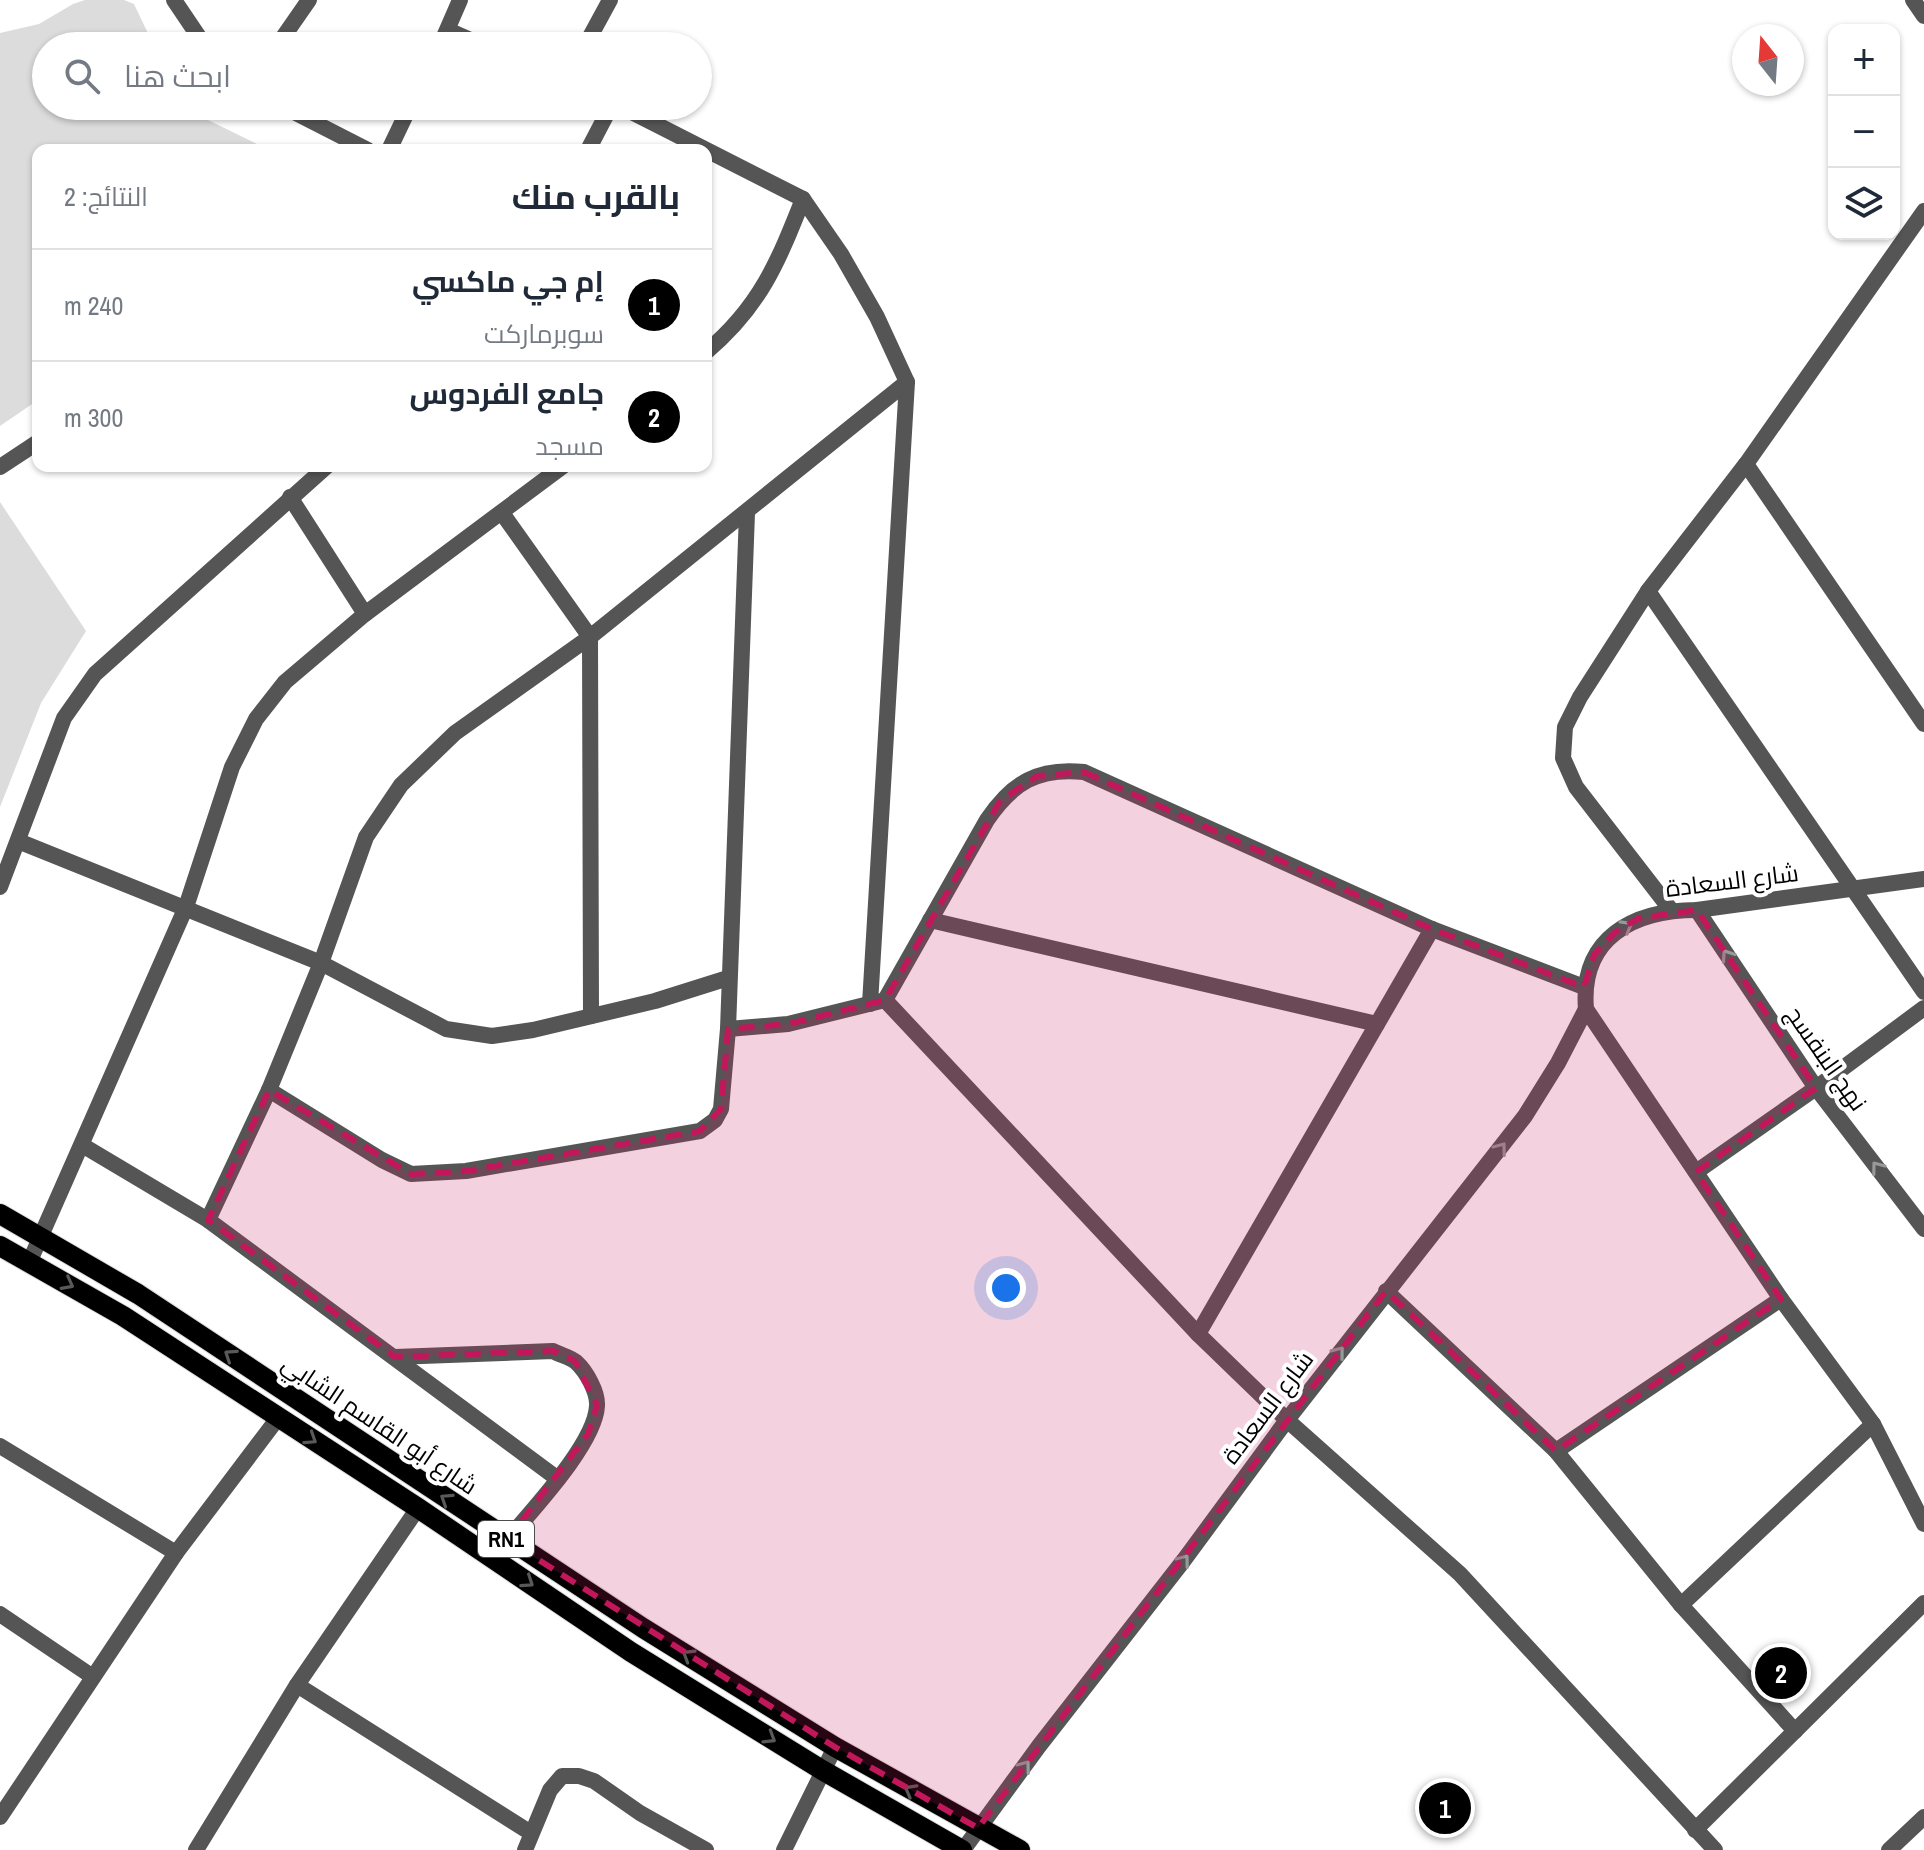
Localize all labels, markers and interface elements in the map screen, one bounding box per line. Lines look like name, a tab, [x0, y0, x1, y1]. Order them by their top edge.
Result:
north arrow	[1732, 24, 1804, 96]
map controls	[1828, 24, 1900, 240]
button: +	[1828, 24, 1900, 96]
search box	[32, 32, 712, 120]
icon: search	[60, 54, 104, 98]
text: ابحث هنا	[124, 56, 231, 96]
button: −	[1828, 96, 1900, 168]
button: layers	[1828, 168, 1900, 240]
text: بالقرب منك	[512, 174, 680, 220]
text: النتائج: 2	[64, 179, 148, 214]
text: إم جي ماكسي	[412, 261, 604, 301]
text: 240 m	[64, 288, 123, 323]
text: 1	[648, 288, 660, 323]
text: سوبرماركت	[484, 316, 604, 351]
text: جامع الفردوس	[409, 373, 604, 413]
text: 300 m	[64, 400, 123, 435]
text: 2	[648, 400, 660, 435]
text: مسجد	[535, 428, 604, 463]
street label: شارع السعادة	[1664, 856, 1800, 905]
one-way arrow	[1618, 920, 1633, 935]
one-way arrow	[1722, 949, 1737, 963]
street label: نهج البنفسج	[1778, 999, 1875, 1117]
one-way arrow	[1491, 1142, 1505, 1156]
one-way arrow	[1872, 1161, 1886, 1176]
your location	[986, 1268, 1026, 1308]
one-way arrow	[60, 1274, 75, 1289]
street label: شارع السعادة	[1214, 1344, 1321, 1471]
one-way arrow	[1330, 1346, 1344, 1361]
street label: شارع أبو القاسم الشابي	[274, 1347, 484, 1505]
one-way arrow	[224, 1349, 238, 1364]
one-way arrow	[302, 1429, 317, 1444]
one-way arrow	[440, 1494, 454, 1509]
road number: RN1	[478, 1521, 534, 1557]
one-way arrow	[1174, 1554, 1188, 1569]
one-way arrow	[519, 1572, 534, 1587]
pin: 2	[1755, 1643, 1807, 1703]
one-way arrow	[682, 1650, 696, 1665]
one-way arrow	[761, 1728, 776, 1744]
one-way arrow	[1015, 1760, 1029, 1774]
pin: 1	[1419, 1778, 1471, 1838]
one-way arrow	[904, 1784, 919, 1800]

